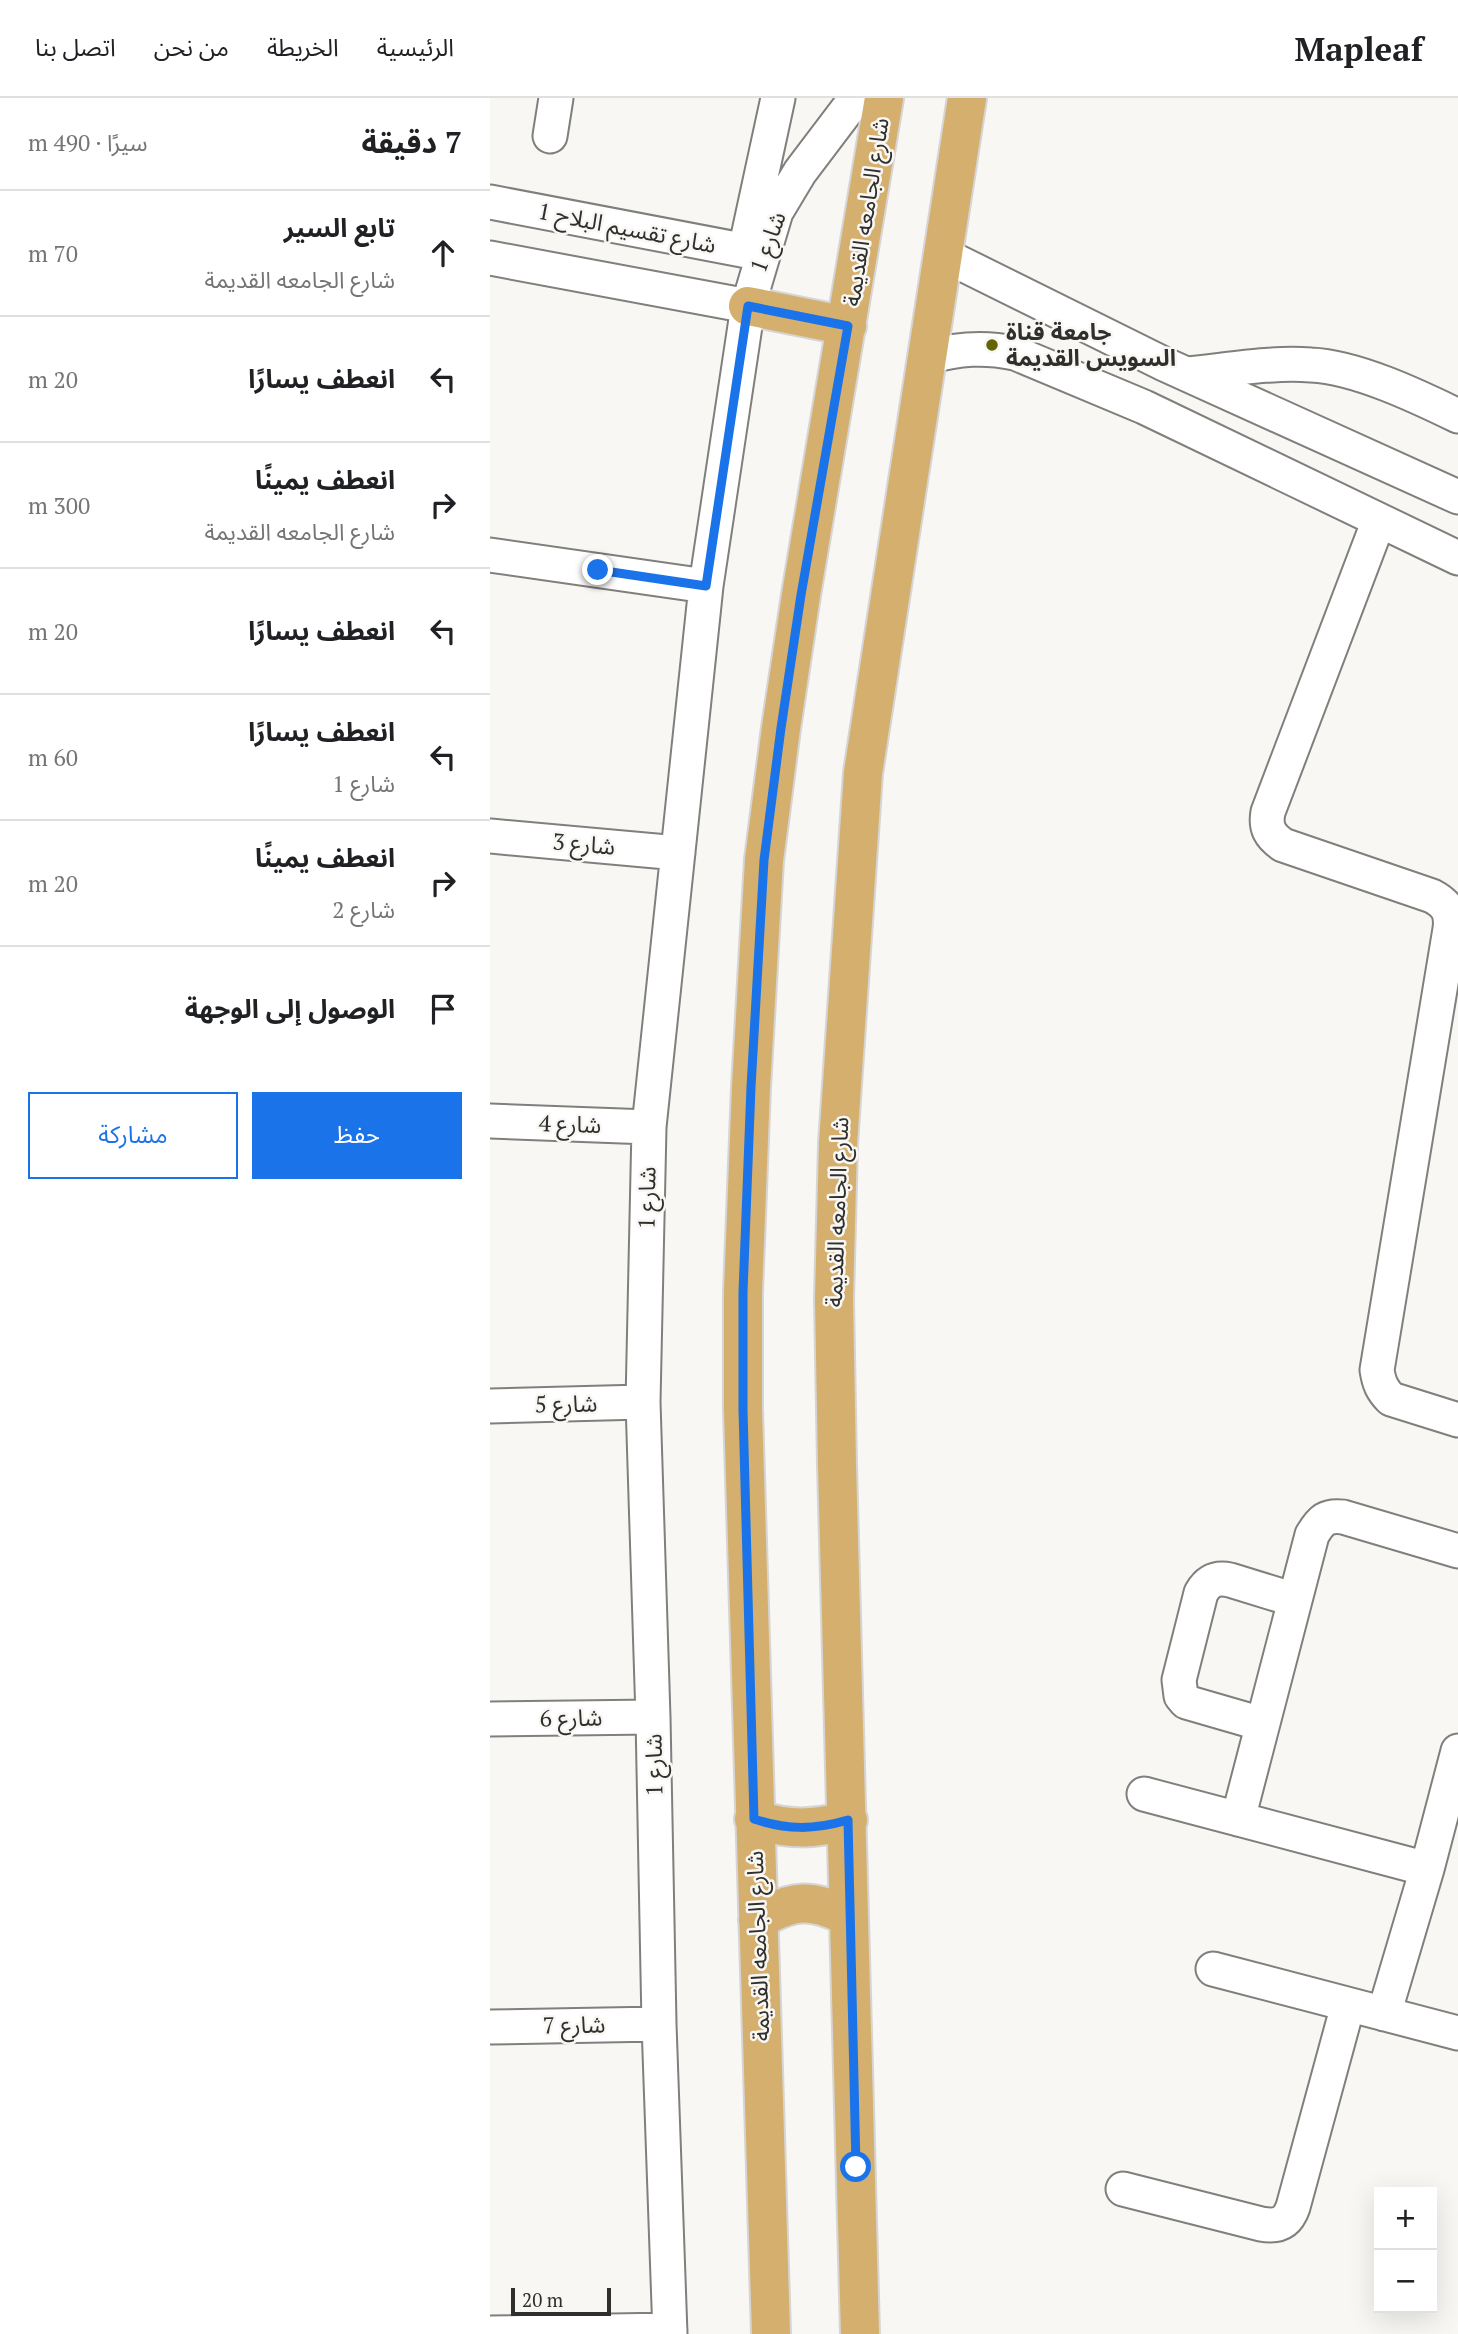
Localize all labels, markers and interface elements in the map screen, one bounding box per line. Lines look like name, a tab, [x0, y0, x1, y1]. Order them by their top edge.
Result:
text: Mapleaf	[1294, 27, 1423, 70]
text: اتصل بنا	[35, 31, 116, 63]
text: من نحن	[154, 31, 229, 63]
text: الخريطة	[267, 31, 339, 63]
text: الرئيسية	[377, 31, 454, 63]
street label: شارع الجامعه القديمة	[835, 115, 898, 309]
text: 7 دقيقة	[361, 122, 462, 162]
text: سيرًا · 490 m	[28, 127, 148, 158]
street label: شارع تقسيم البلاح 1	[535, 195, 719, 262]
street label: شارع 1	[742, 207, 795, 277]
text: تابع السير	[284, 210, 395, 244]
icon: ahead	[424, 234, 462, 272]
text: 70 m	[28, 238, 78, 269]
text: شارع الجامعه القديمة	[205, 264, 395, 295]
place label: جامعة قناة السويس القديمة	[1006, 316, 1176, 373]
marker: جامعة قناة السويس القديمة	[984, 337, 1000, 353]
icon: left	[424, 360, 462, 398]
text: انعطف يسارًا	[248, 361, 395, 395]
text: 20 m	[28, 364, 78, 395]
text: انعطف يمينًا	[255, 462, 395, 496]
icon: right	[424, 486, 462, 524]
text: 300 m	[28, 490, 90, 521]
text: شارع الجامعه القديمة	[205, 516, 395, 547]
route end	[582, 554, 613, 585]
icon: left	[424, 612, 462, 650]
text: انعطف يسارًا	[248, 613, 395, 647]
text: 20 m	[28, 616, 78, 647]
text: انعطف يسارًا	[248, 714, 395, 748]
icon: left	[424, 738, 462, 776]
text: 60 m	[28, 742, 78, 773]
text: شارع 1	[332, 768, 395, 799]
street label: شارع 3	[551, 825, 617, 864]
text: انعطف يمينًا	[255, 840, 395, 874]
icon: right	[424, 864, 462, 902]
text: 20 m	[28, 868, 78, 899]
text: شارع 2	[332, 894, 395, 925]
icon: arrive	[424, 990, 462, 1028]
text: الوصول إلى الوجهة	[185, 991, 395, 1025]
button: مشاركة	[28, 1092, 238, 1179]
button: حفظ	[252, 1092, 462, 1179]
street label: شارع 4	[538, 1107, 602, 1142]
street label: شارع الجامعه القديمة	[818, 1116, 857, 1308]
street label: شارع 1	[630, 1166, 665, 1230]
street label: شارع 5	[534, 1387, 598, 1422]
street label: شارع 6	[539, 1701, 603, 1736]
street label: شارع 1	[637, 1733, 672, 1797]
street label: شارع الجامعه القديمة	[739, 1850, 778, 2042]
street label: شارع 7	[542, 2008, 606, 2043]
route start	[840, 2151, 871, 2182]
map controls	[1374, 2187, 1437, 2313]
button: +	[1374, 2187, 1437, 2250]
button: −	[1374, 2250, 1437, 2313]
scale bar	[511, 2285, 611, 2317]
text: 20 m	[522, 2287, 563, 2312]

